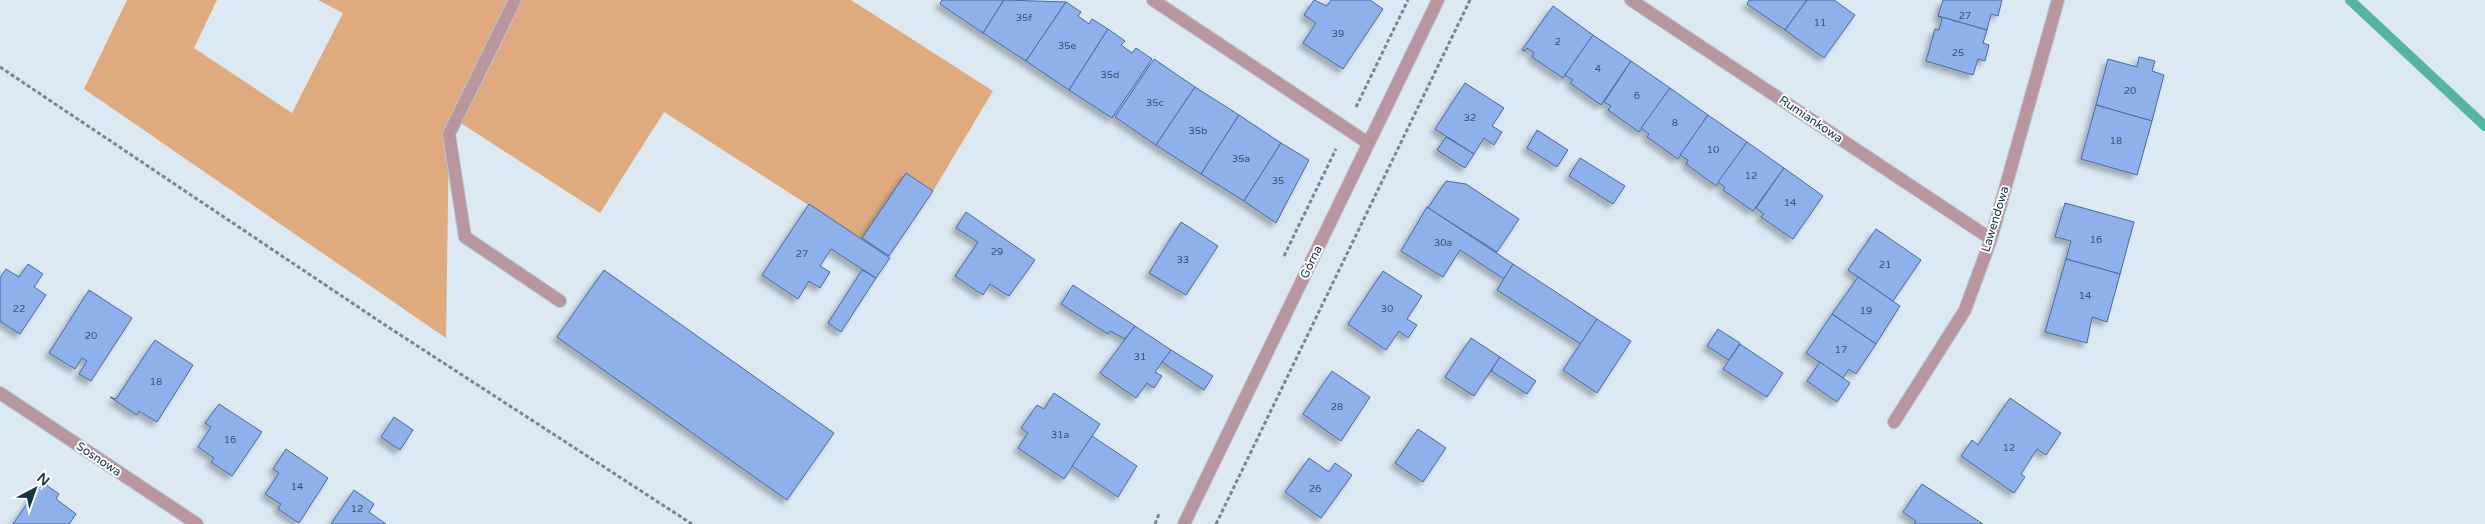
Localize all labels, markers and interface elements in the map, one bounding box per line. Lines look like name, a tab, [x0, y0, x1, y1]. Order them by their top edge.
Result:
house number: 27	[1959, 10, 1971, 22]
house number: 35f	[1016, 12, 1032, 24]
house number: 11	[1814, 17, 1826, 29]
house number: 39	[1332, 28, 1344, 40]
house number: 2	[1555, 36, 1561, 48]
house number: 35e	[1058, 40, 1076, 52]
house number: 25	[1952, 47, 1964, 59]
house number: 4	[1595, 63, 1601, 75]
house number: 35d	[1101, 69, 1119, 81]
house number: 20	[2124, 85, 2136, 97]
house number: 6	[1634, 90, 1640, 102]
street label: Rumiankowa	[1777, 93, 1845, 145]
house number: 35c	[1146, 97, 1164, 109]
house number: 32	[1464, 112, 1476, 124]
house number: 8	[1672, 117, 1678, 129]
house number: 35b	[1189, 125, 1207, 137]
house number: 18	[2110, 135, 2122, 147]
house number: 10	[1707, 144, 1719, 156]
house number: 35a	[1232, 153, 1250, 165]
house number: 12	[1745, 170, 1757, 182]
house number: 35	[1272, 175, 1284, 187]
street label: Lawendowa	[1978, 184, 2012, 254]
house number: 14	[1784, 197, 1796, 209]
house number: 16	[2090, 234, 2102, 246]
house number: 30a	[1434, 237, 1452, 249]
street label: Górna	[1297, 243, 1325, 281]
house number: 29	[991, 246, 1003, 258]
house number: 27	[796, 248, 808, 260]
house number: 33	[1177, 254, 1189, 266]
house number: 21	[1879, 259, 1891, 271]
house number: 14	[2079, 290, 2091, 302]
house number: 22	[13, 303, 25, 315]
house number: 30	[1381, 303, 1393, 315]
house number: 19	[1860, 305, 1872, 317]
house number: 20	[85, 330, 97, 342]
house number: 17	[1835, 344, 1847, 356]
house number: 31	[1134, 351, 1146, 363]
house number: 18	[150, 376, 162, 388]
house number: 28	[1331, 401, 1343, 413]
house number: 31a	[1051, 429, 1069, 441]
house number: 16	[224, 434, 236, 446]
street label: Sosnowa	[74, 439, 124, 479]
house number: 12	[2003, 442, 2015, 454]
north arrow	[10, 464, 60, 514]
text: N	[33, 469, 53, 490]
house number: 14	[291, 481, 303, 493]
house number: 26	[1309, 483, 1321, 495]
house number: 12	[351, 503, 363, 515]

